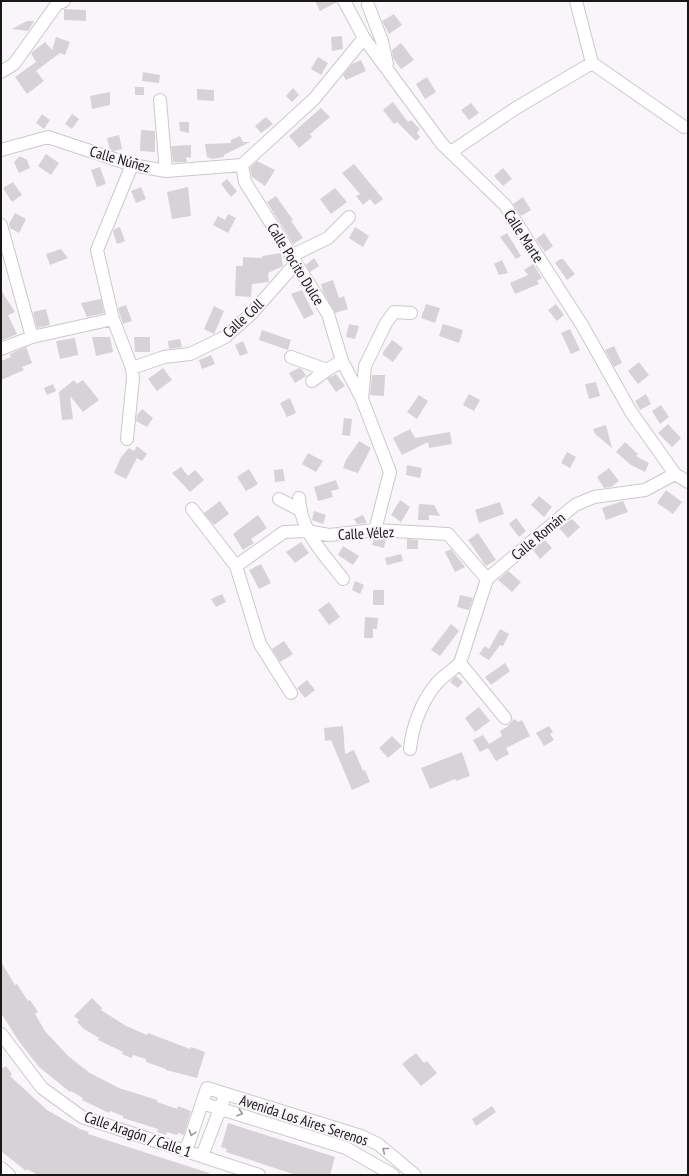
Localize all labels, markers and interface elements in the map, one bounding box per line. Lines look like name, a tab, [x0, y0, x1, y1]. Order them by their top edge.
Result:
street label: Calle Núñez	[88, 141, 152, 177]
street label: Calle Marte	[500, 206, 548, 266]
street label: Calle Pocito Dulce	[263, 219, 329, 309]
street label: Calle Coll	[219, 294, 268, 342]
street label: Calle Román	[507, 508, 569, 564]
street label: Calle Vélez	[338, 522, 394, 544]
street label: Avenida Los Aires Serenos	[237, 1090, 371, 1150]
street label: Calle Aragón / Calle 1	[82, 1107, 194, 1161]
one-way arrow	[236, 1109, 243, 1117]
one-way arrow	[189, 1129, 197, 1136]
one-way arrow	[382, 1148, 389, 1155]

